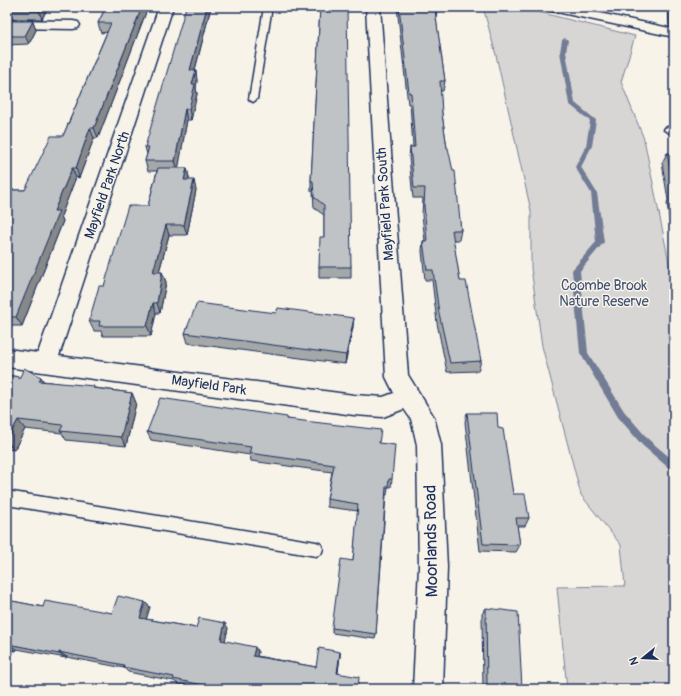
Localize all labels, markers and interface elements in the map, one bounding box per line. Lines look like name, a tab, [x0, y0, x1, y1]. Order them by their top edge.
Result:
street label: Mayfield Park North	[81, 129, 133, 241]
street label: Mayfield Park South	[373, 147, 397, 261]
park label: Coombe Brook Nature Reserve	[559, 277, 649, 310]
street label: Mayfield Park	[170, 371, 248, 399]
street label: Moorlands Road	[420, 485, 442, 597]
north arrow	[623, 638, 663, 678]
text: N	[626, 655, 641, 666]

